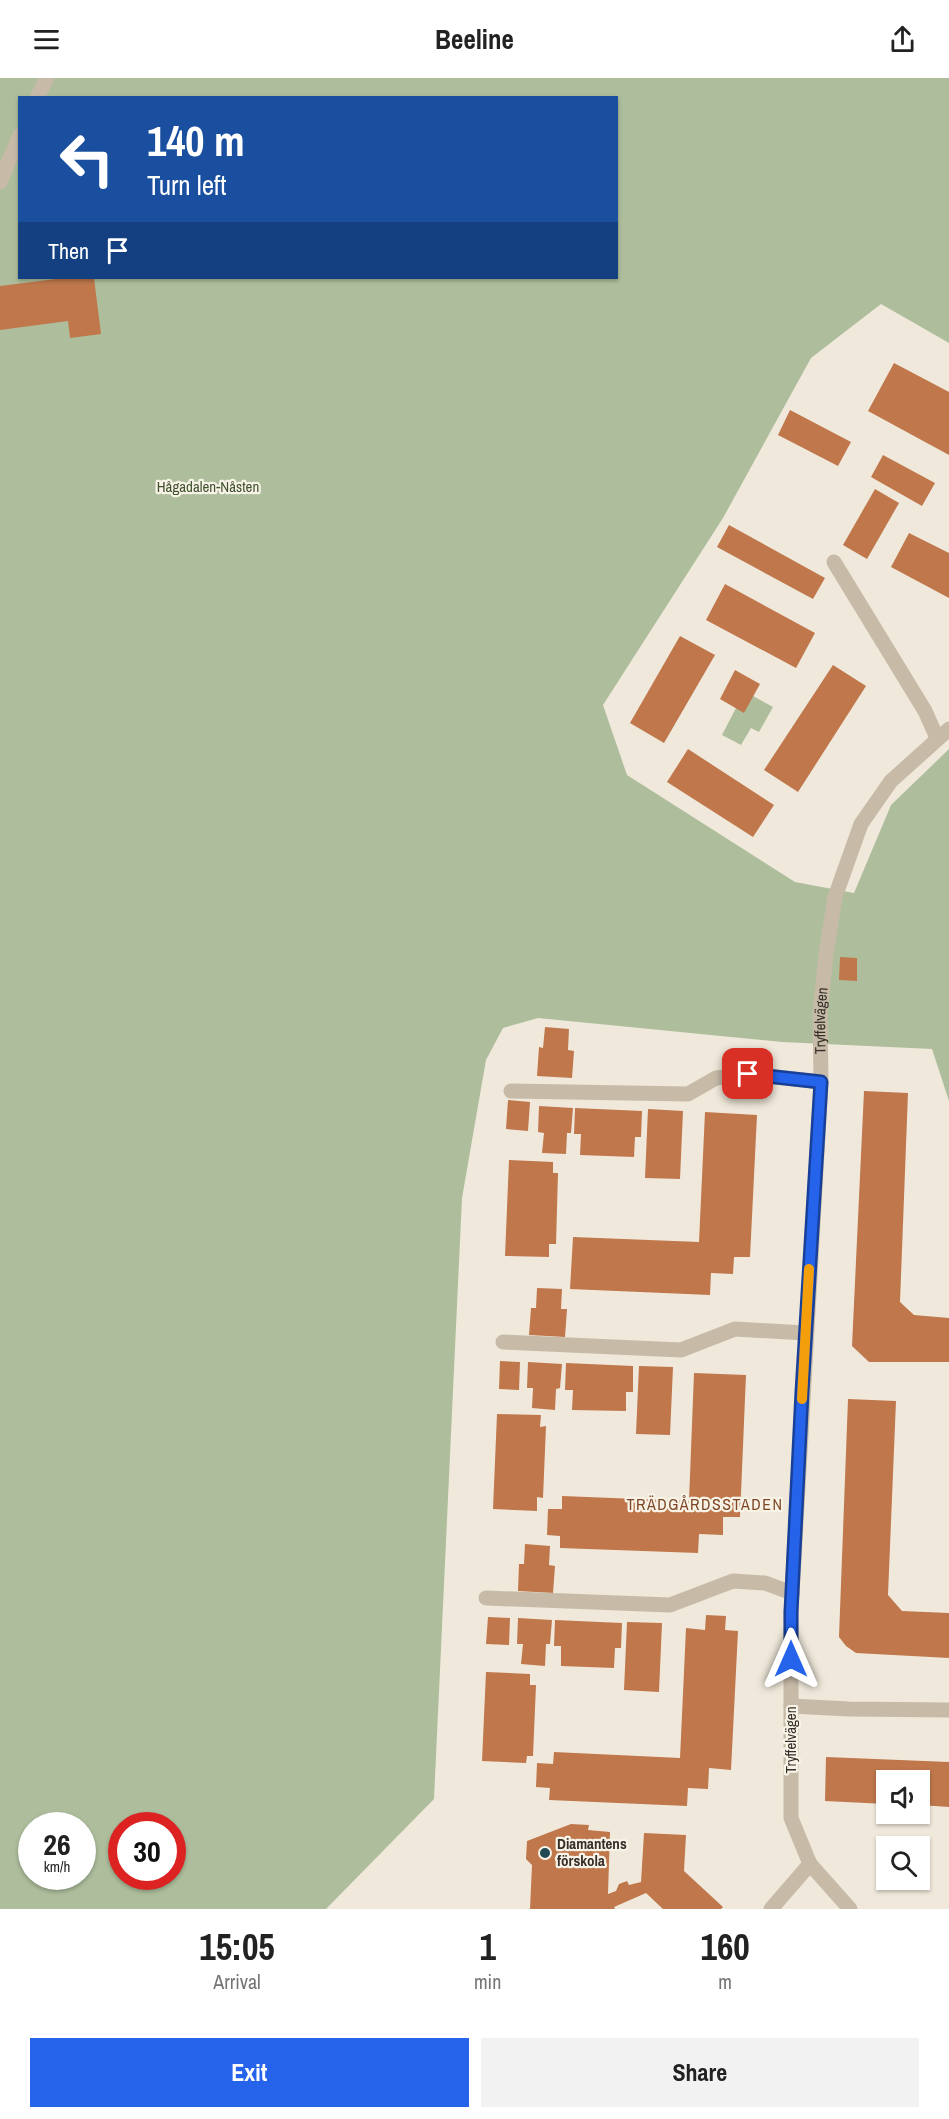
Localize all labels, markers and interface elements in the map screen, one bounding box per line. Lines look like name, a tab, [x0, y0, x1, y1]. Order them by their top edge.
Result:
text: Beeline	[435, 21, 514, 57]
icon: menu	[30, 23, 63, 56]
icon: share	[886, 23, 919, 56]
text: 140 m	[147, 113, 245, 169]
icon: left	[48, 120, 126, 198]
text: Turn left	[147, 167, 226, 203]
icon: arrive	[101, 234, 134, 267]
text: Then	[48, 236, 89, 266]
park label: Hågadalen-Nåsten	[157, 476, 259, 497]
street label: Tryffelvägen	[809, 986, 833, 1055]
pin	[722, 1048, 773, 1099]
icon: arrive	[731, 1057, 764, 1090]
district label: TRÄDGÅRDSSTADEN	[626, 1493, 784, 1515]
position arrow	[759, 1627, 823, 1691]
street label: Tryffelvägen	[780, 1706, 801, 1774]
map controls	[876, 1770, 930, 1890]
button: sound	[876, 1770, 930, 1824]
speed limit sign: 30	[108, 1812, 186, 1890]
text: 26	[43, 1824, 71, 1864]
place label: Diamantens förskola	[557, 1833, 627, 1871]
button: search	[876, 1836, 930, 1890]
marker: Diamantens förskola	[538, 1846, 552, 1860]
text: km/h	[44, 1856, 70, 1877]
text: 15:05	[199, 1923, 275, 1971]
text: 1	[479, 1923, 496, 1971]
text: 160	[701, 1923, 750, 1971]
text: Arrival	[213, 1968, 261, 1995]
text: min	[474, 1968, 501, 1995]
text: m	[718, 1968, 732, 1995]
button: Exit	[30, 2038, 469, 2107]
button: Share	[481, 2038, 919, 2107]

